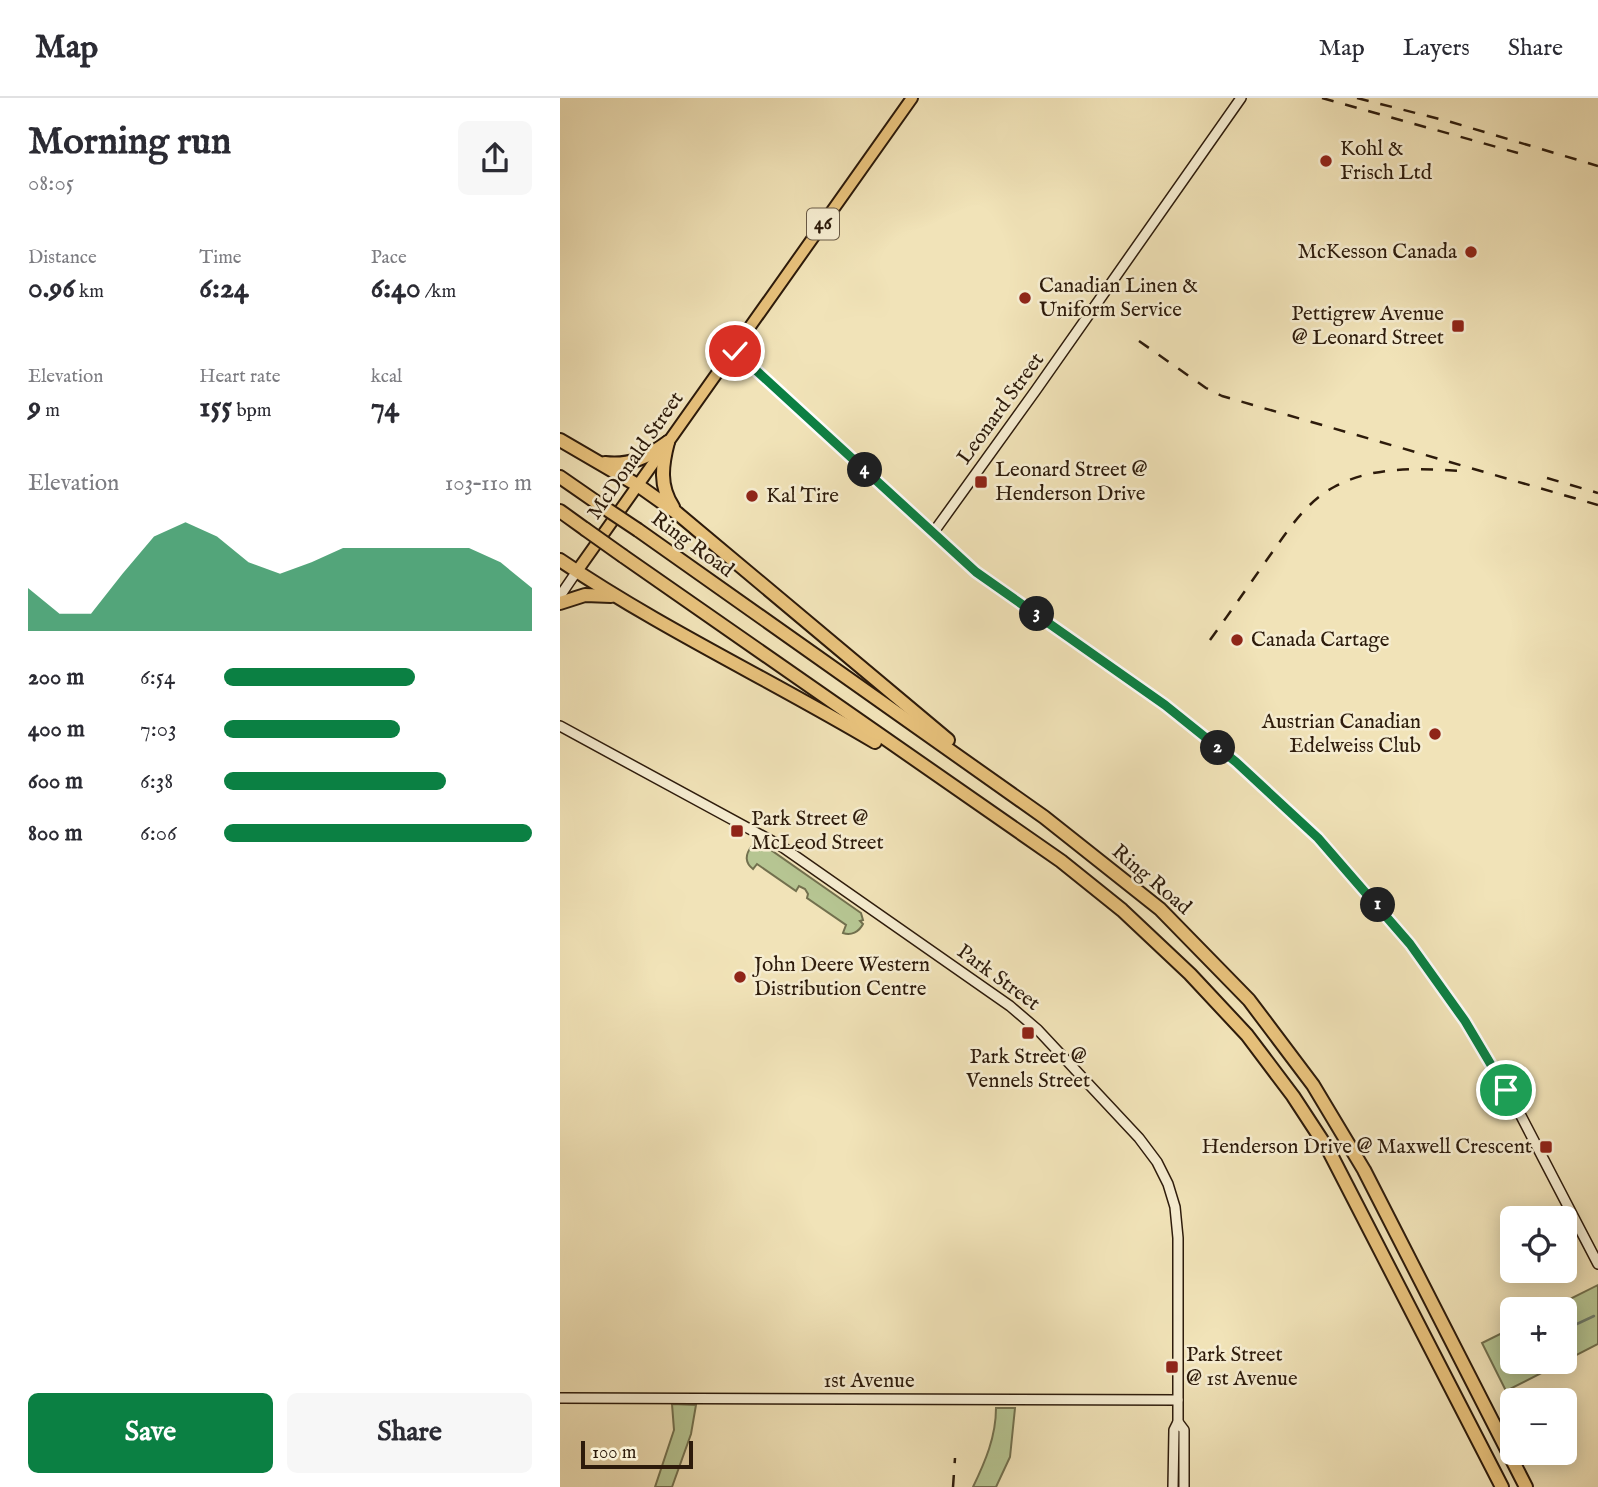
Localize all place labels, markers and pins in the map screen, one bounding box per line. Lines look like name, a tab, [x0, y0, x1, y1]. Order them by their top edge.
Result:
place label: Kohl & Frisch Ltd	[1340, 136, 1433, 187]
marker: Kohl & Frisch Ltd	[1318, 153, 1334, 169]
place label: McKesson Canada	[1297, 239, 1458, 266]
marker: McKesson Canada	[1463, 244, 1479, 260]
place label: Canadian Linen & Uniform Service	[1039, 273, 1198, 324]
marker: Canadian Linen & Uniform Service	[1017, 290, 1033, 306]
place label: Pettigrew Avenue @ Leonard Street	[1291, 301, 1444, 352]
marker: Pettigrew Avenue @ Leonard Street	[1450, 318, 1466, 334]
pin	[705, 321, 765, 381]
pin: 4	[848, 452, 882, 488]
place label: Leonard Street @ Henderson Drive	[995, 457, 1148, 508]
marker: Leonard Street @ Henderson Drive	[973, 474, 989, 490]
place label: Kal Tire	[766, 483, 839, 510]
marker: Kal Tire	[744, 488, 760, 504]
pin: 3	[1020, 596, 1054, 632]
place label: Canada Cartage	[1251, 627, 1390, 654]
marker: Canada Cartage	[1229, 632, 1245, 648]
place label: Austrian Canadian Edelweiss Club	[1261, 709, 1421, 760]
marker: Austrian Canadian Edelweiss Club	[1427, 726, 1443, 742]
pin: 2	[1200, 730, 1236, 766]
place label: Park Street @ McLeod Street	[751, 806, 884, 857]
marker: Park Street @ McLeod Street	[729, 823, 745, 839]
pin: 1	[1360, 888, 1396, 922]
place label: John Deere Western Distribution Centre	[752, 952, 930, 1003]
marker: John Deere Western Distribution Centre	[732, 969, 748, 985]
marker: Park Street @ Vennels Street	[1020, 1025, 1036, 1041]
place label: Park Street @ Vennels Street	[965, 1044, 1090, 1095]
pin	[1476, 1060, 1536, 1120]
place label: Henderson Drive @ Maxwell Crescent	[1201, 1134, 1532, 1161]
marker: Henderson Drive @ Maxwell Crescent	[1538, 1139, 1554, 1155]
place label: Park Street @ 1st Avenue	[1186, 1342, 1298, 1393]
marker: Park Street @ 1st Avenue	[1164, 1359, 1180, 1375]

